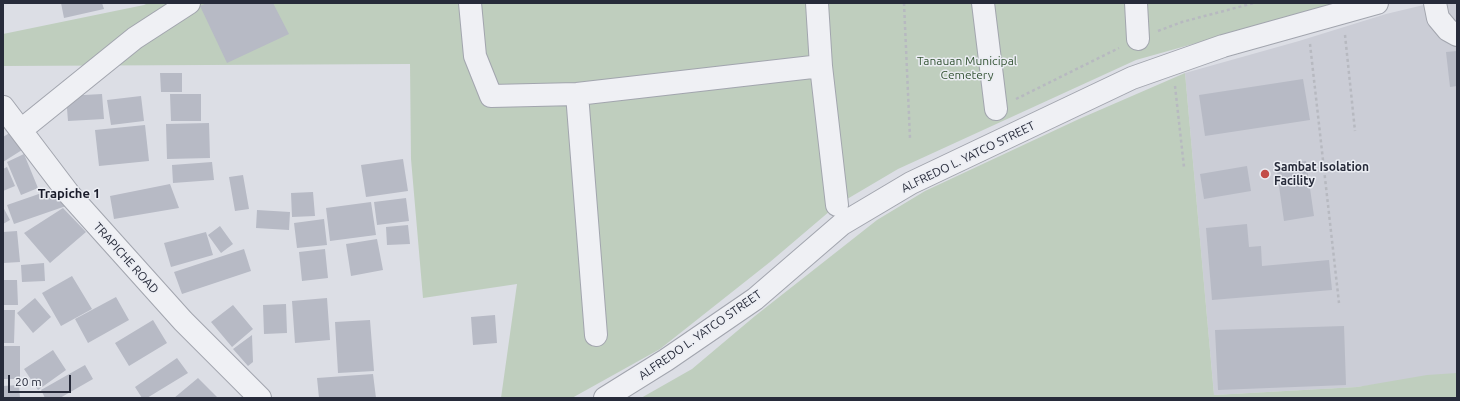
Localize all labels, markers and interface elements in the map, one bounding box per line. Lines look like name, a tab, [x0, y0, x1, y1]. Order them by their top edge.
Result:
park label: Tanauan Municipal Cemetery	[917, 54, 1017, 82]
street label: ALFREDO L. YATCO STREET	[899, 118, 1037, 196]
place label: Sambat Isolation Facility	[1274, 160, 1369, 188]
marker: Sambat Isolation Facility	[1259, 168, 1271, 180]
district label: Trapiche 1	[38, 186, 100, 202]
street label: TRAPICHE ROAD	[90, 219, 162, 297]
street label: ALFREDO L. YATCO STREET	[636, 287, 764, 383]
scale bar	[10, 367, 73, 393]
text: 20 m	[15, 375, 42, 388]

